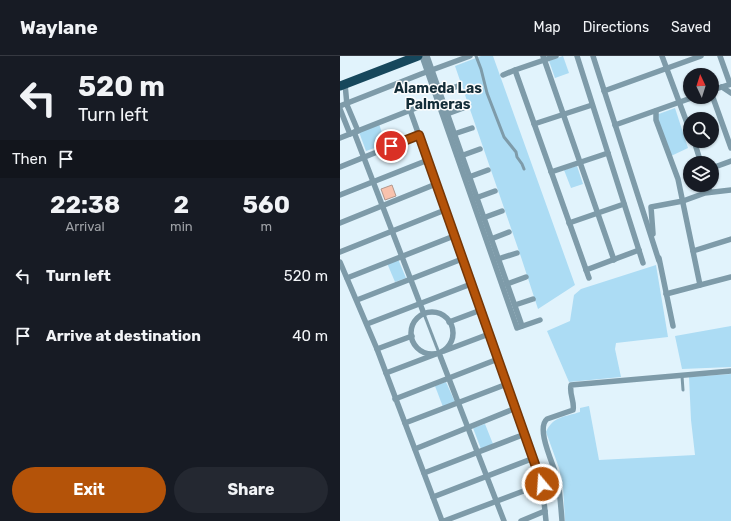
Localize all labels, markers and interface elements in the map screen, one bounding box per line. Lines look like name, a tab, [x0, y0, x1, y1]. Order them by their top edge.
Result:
text: Waylane	[20, 16, 98, 39]
text: Map	[534, 19, 561, 36]
text: Directions	[583, 19, 649, 36]
text: Saved	[671, 19, 711, 36]
north arrow	[683, 68, 719, 104]
map controls	[683, 68, 719, 192]
text: 520 m	[78, 70, 165, 103]
icon: left	[12, 72, 64, 124]
district label: Alameda Las Palmeras	[394, 80, 482, 113]
text: Turn left	[78, 104, 148, 126]
button: search	[683, 112, 719, 148]
pin	[374, 129, 408, 163]
icon: arrive	[380, 135, 402, 157]
icon: arrive	[55, 148, 77, 170]
text: Then	[12, 150, 47, 168]
button: layers	[683, 156, 719, 192]
text: 22:38	[50, 191, 120, 219]
text: 2	[174, 191, 189, 219]
text: 560	[243, 191, 290, 219]
text: Arrival	[66, 219, 105, 234]
text: min	[170, 219, 193, 234]
text: m	[261, 219, 272, 234]
icon: left	[12, 265, 34, 287]
text: Turn left	[46, 267, 111, 285]
text: 520 m	[284, 267, 328, 285]
icon: arrive	[12, 325, 34, 347]
text: Arrive at destination	[46, 327, 201, 345]
text: 40 m	[292, 327, 328, 345]
position arrow	[521, 463, 563, 505]
button: Exit	[12, 467, 166, 513]
button: Share	[174, 467, 328, 513]

